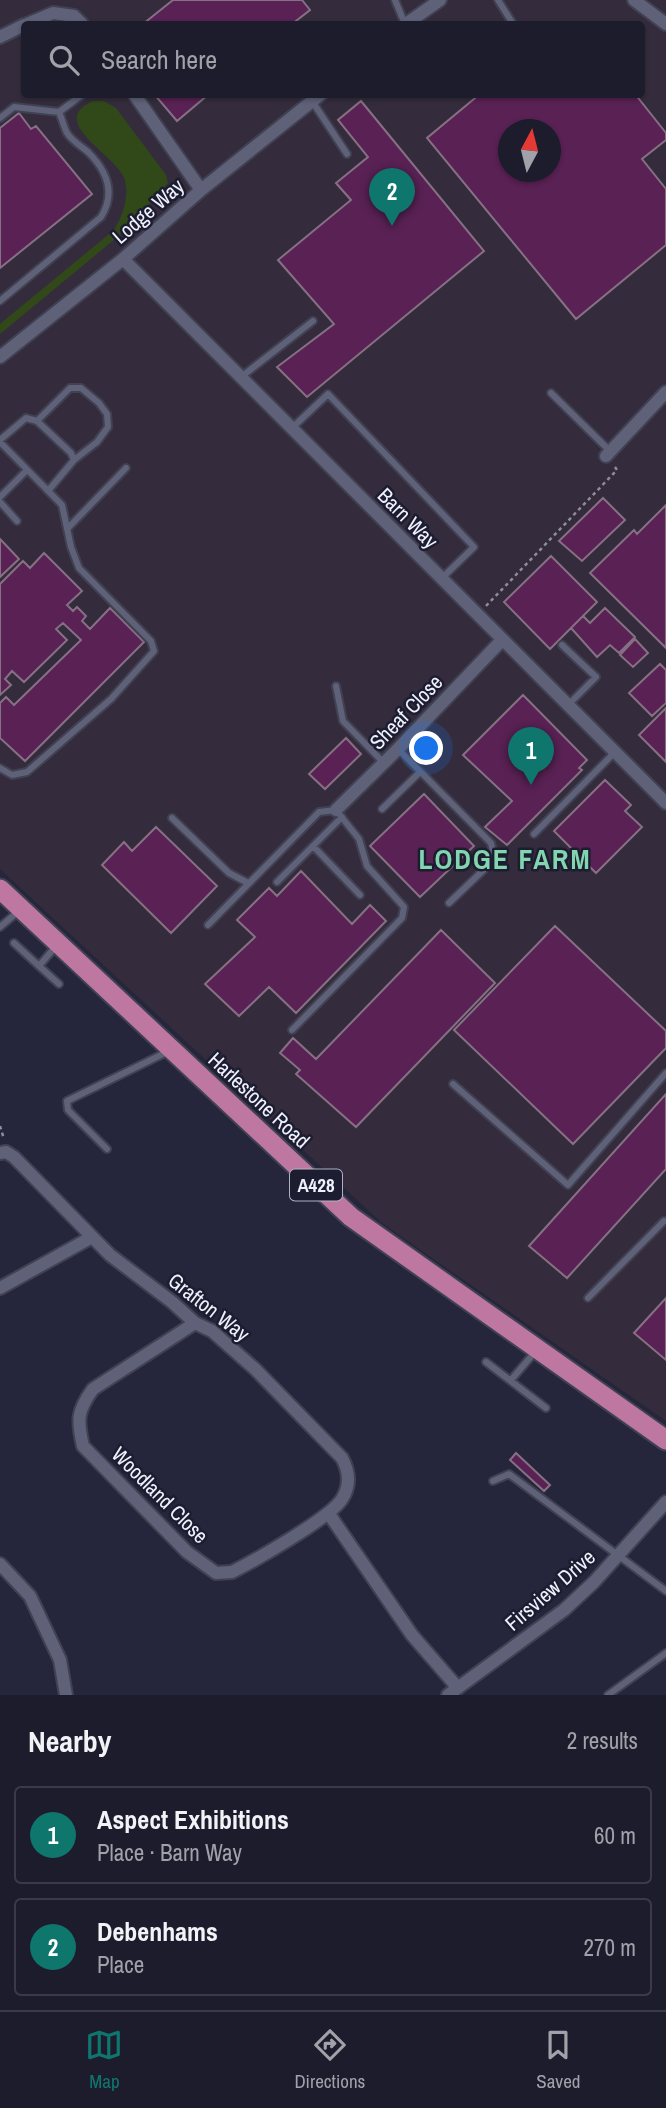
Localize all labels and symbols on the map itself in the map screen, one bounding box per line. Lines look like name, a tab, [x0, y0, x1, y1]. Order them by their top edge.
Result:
north arrow	[498, 119, 561, 182]
pin: 2	[369, 168, 415, 226]
street label: Lodge Way	[106, 171, 190, 250]
street label: Barn Way	[371, 481, 445, 555]
street label: Sheaf Close	[363, 668, 449, 756]
pin: 1	[508, 727, 554, 785]
your location	[409, 731, 443, 765]
district label: LODGE FARM	[418, 840, 592, 878]
street label: Harlestone Road	[202, 1045, 316, 1155]
road number: A428	[290, 1170, 342, 1200]
street label: Grafton Way	[162, 1266, 256, 1348]
street label: Woodland Close	[105, 1440, 215, 1550]
street label: Firsview Drive	[499, 1543, 601, 1637]

